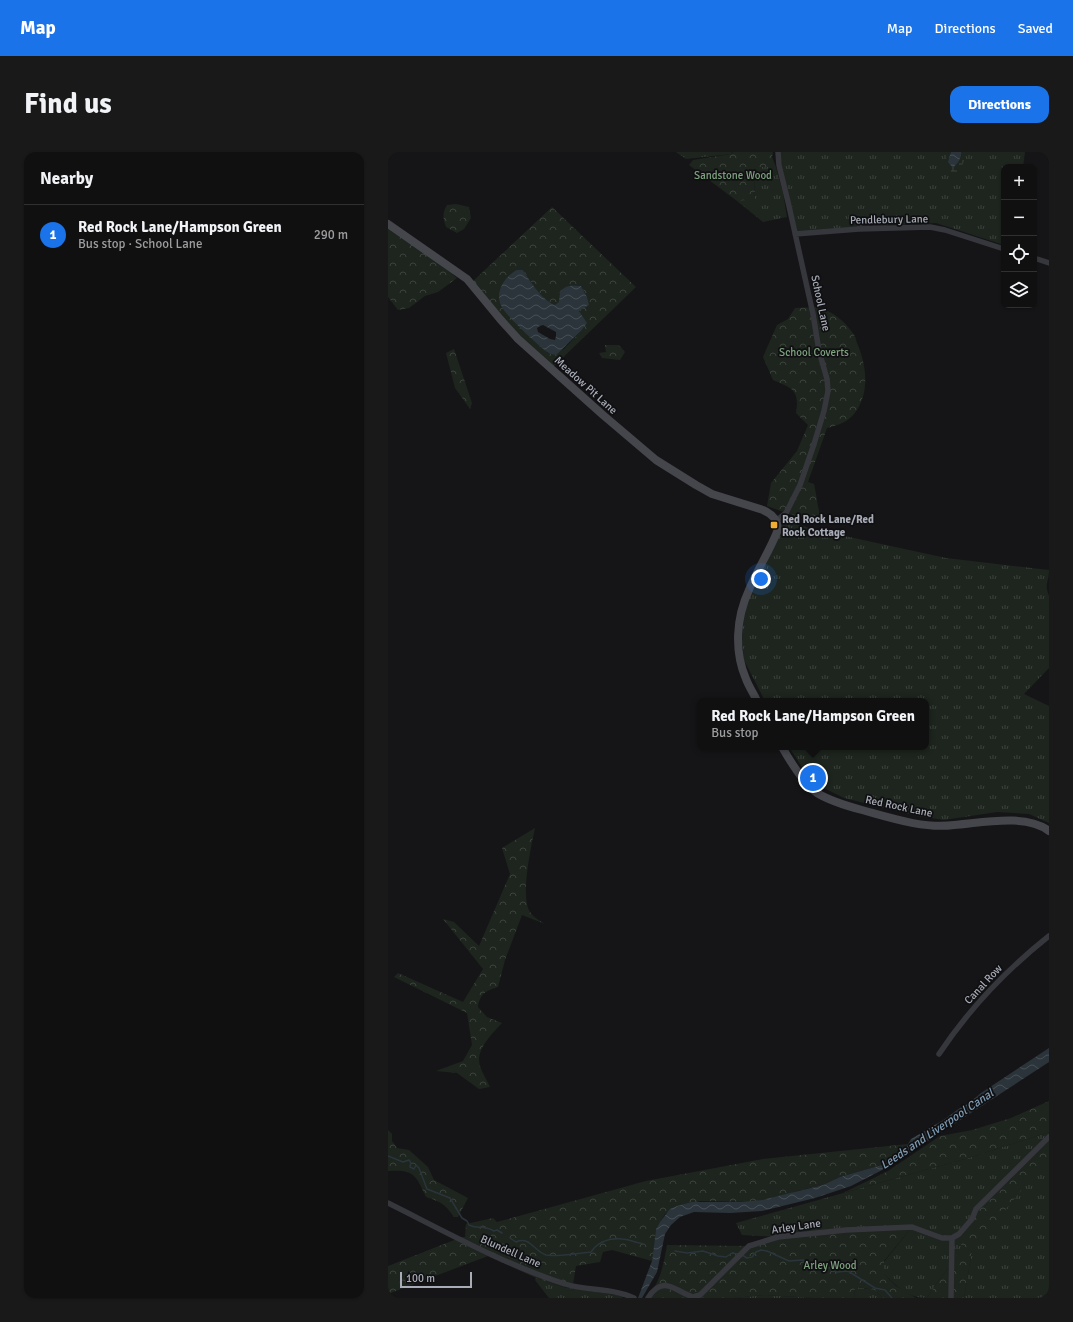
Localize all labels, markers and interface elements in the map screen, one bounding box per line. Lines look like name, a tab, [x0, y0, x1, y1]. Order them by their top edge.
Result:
text: Map	[20, 16, 56, 40]
text: Map	[887, 20, 913, 37]
text: Directions	[935, 20, 996, 37]
text: Saved	[1018, 20, 1053, 37]
button: Directions	[950, 86, 1049, 123]
text: Find us	[24, 87, 112, 121]
map controls	[1001, 164, 1037, 308]
button: +	[1001, 164, 1037, 200]
text: Nearby	[40, 168, 93, 189]
park label: Sandstone Wood	[694, 169, 772, 182]
button: −	[1001, 200, 1037, 236]
street label: Pendlebury Lane	[850, 212, 928, 227]
text: Red Rock Lane/Hampson Green	[78, 218, 282, 236]
text: 1	[49, 227, 57, 243]
text: 290 m	[314, 227, 348, 243]
text: Bus stop · School Lane	[78, 236, 202, 252]
button: locate	[1001, 236, 1037, 272]
button: layers	[1001, 272, 1037, 308]
street label: School Lane	[808, 274, 833, 332]
park label: School Coverts	[779, 346, 849, 359]
street label: Meadow Pit Lane	[552, 354, 620, 417]
place label: Red Rock Lane/Red Rock Cottage	[782, 513, 874, 539]
marker: Red Rock Lane/Red Rock Cottage	[769, 520, 779, 530]
your location	[751, 569, 771, 589]
popup	[697, 698, 929, 750]
text: Red Rock Lane/Hampson Green	[711, 707, 915, 725]
text: Bus stop	[711, 725, 758, 741]
pin: 1	[800, 763, 826, 793]
street label: Red Rock Lane	[864, 793, 934, 820]
street label: Canal Row	[962, 962, 1005, 1007]
water label: Leeds and Liverpool Canal	[878, 1085, 998, 1173]
street label: Arley Lane	[771, 1217, 822, 1236]
street label: Blundell Lane	[479, 1232, 543, 1271]
park label: Arley Wood	[803, 1259, 857, 1272]
scale bar	[400, 1270, 472, 1289]
text: 100 m	[406, 1272, 435, 1285]

